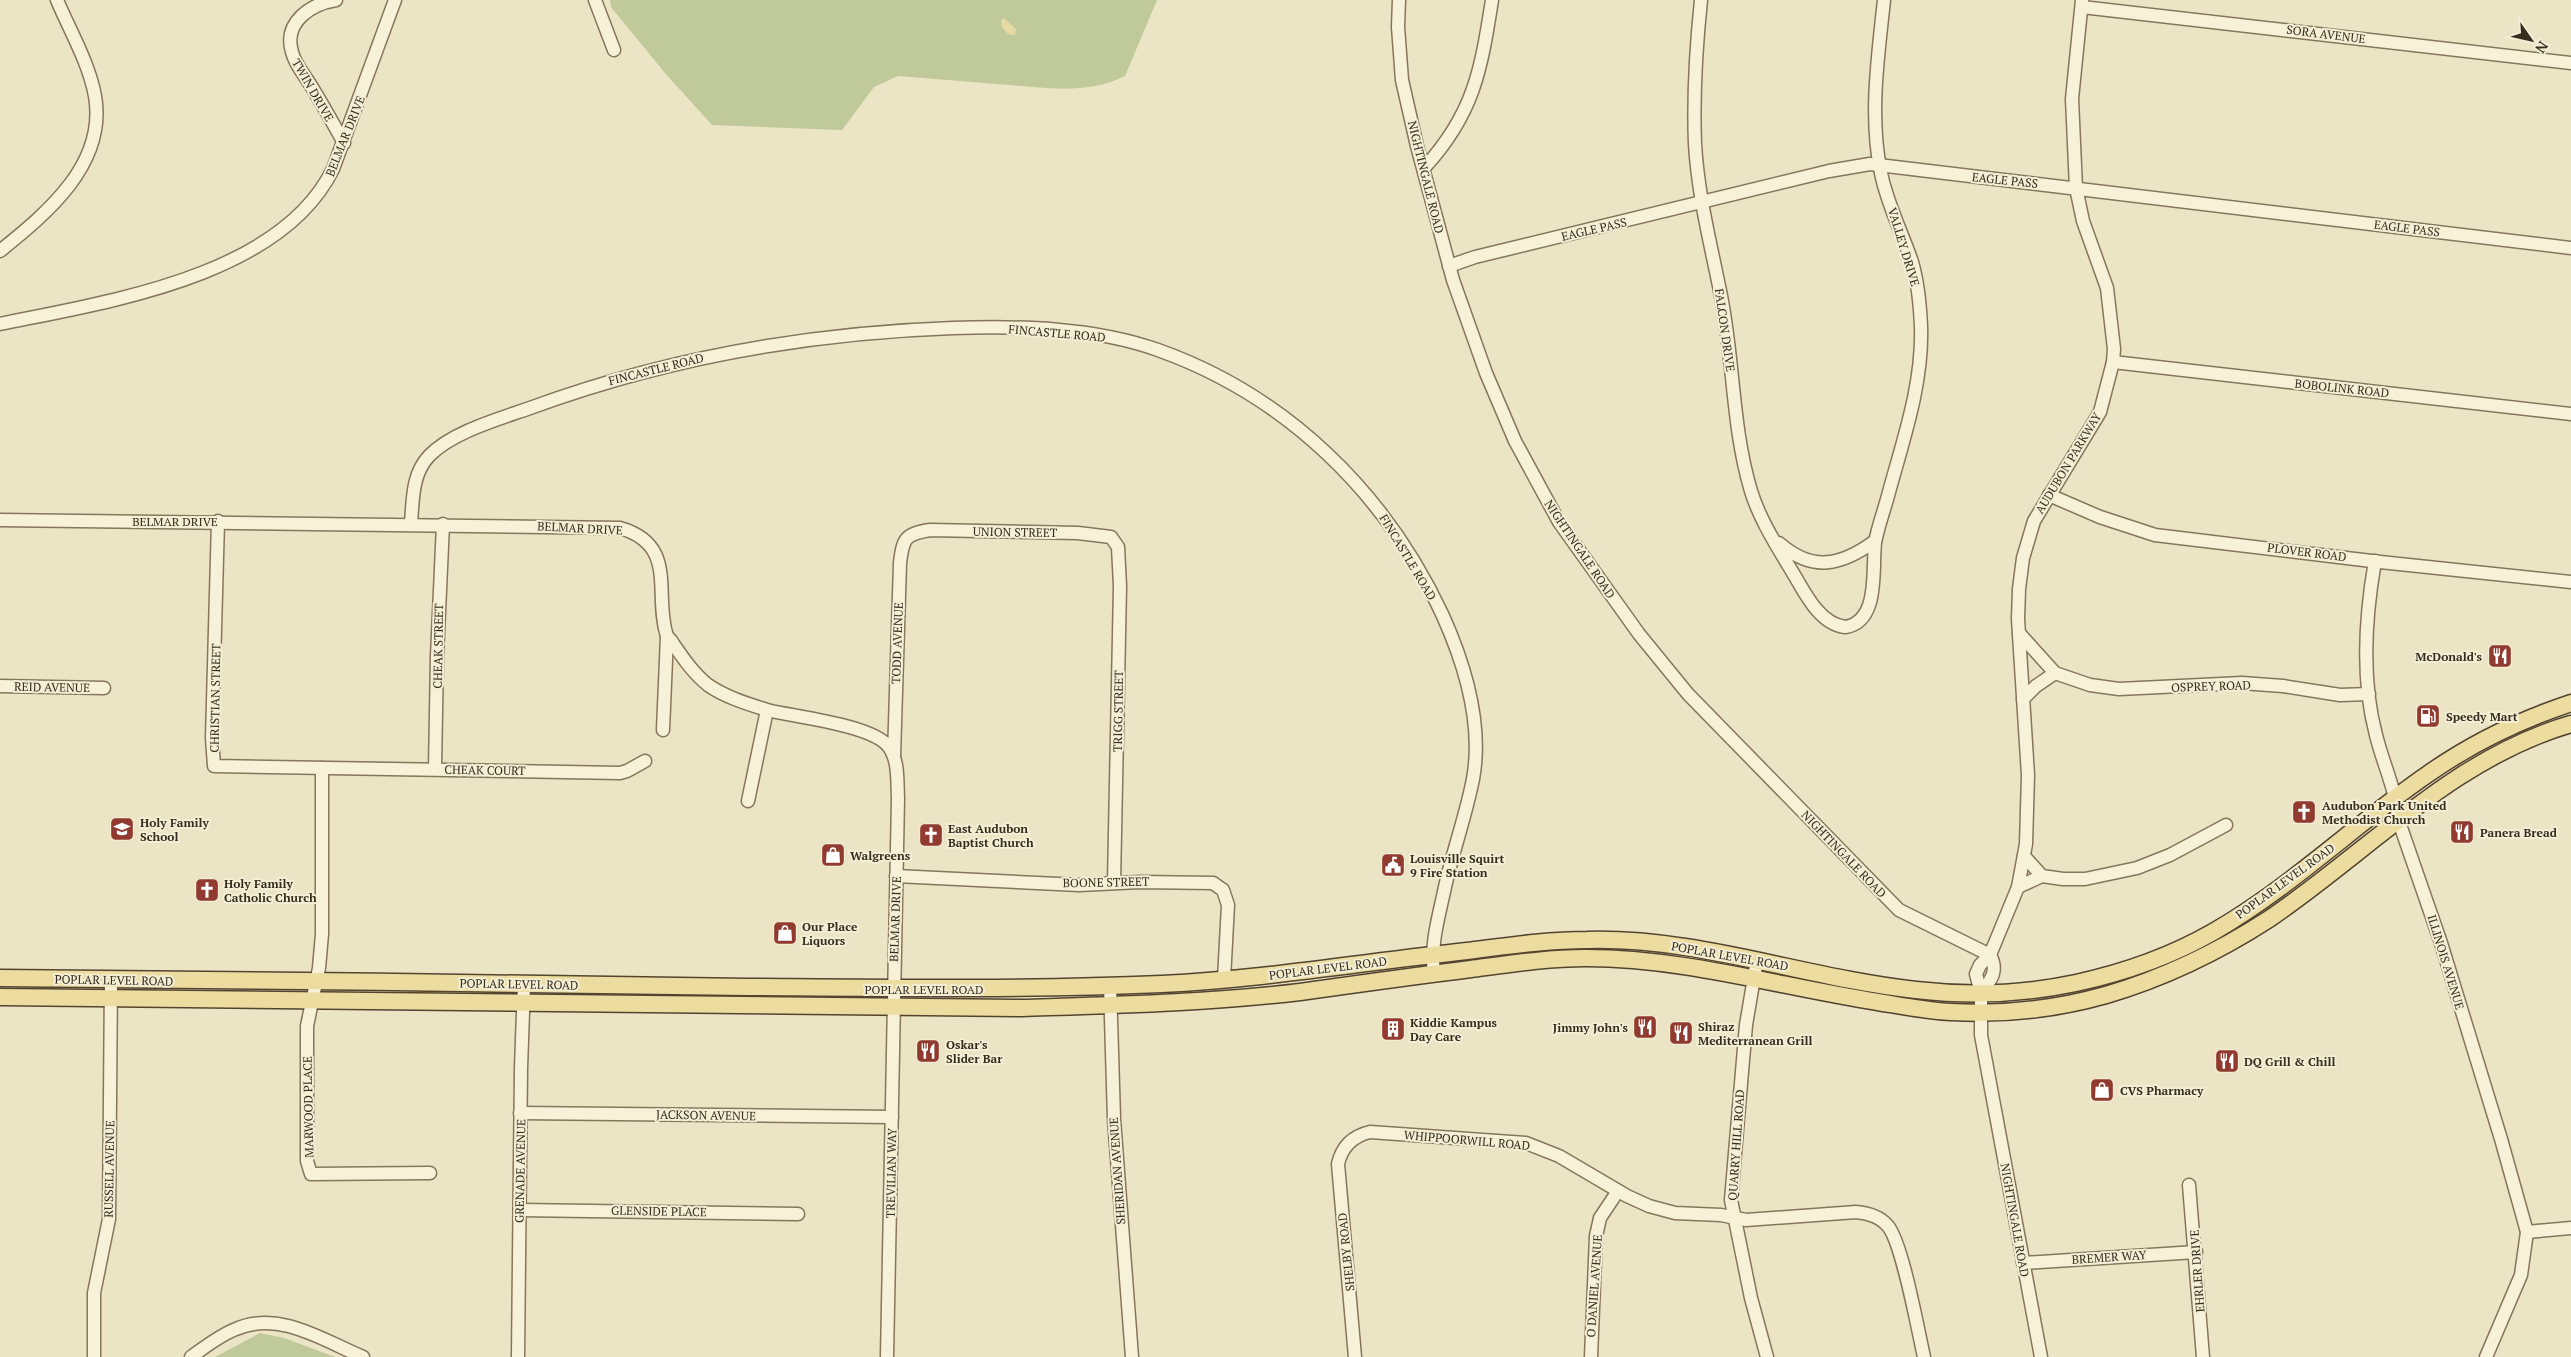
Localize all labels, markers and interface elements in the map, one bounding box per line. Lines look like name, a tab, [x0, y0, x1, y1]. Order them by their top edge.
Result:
north arrow	[2506, 15, 2556, 65]
street label: SORA AVENUE	[2286, 22, 2366, 46]
text: N	[2531, 38, 2553, 58]
street label: TWIN DRIVE	[289, 56, 337, 124]
street label: BELMAR DRIVE	[322, 93, 368, 179]
street label: NIGHTINGALE ROAD	[1405, 119, 1447, 235]
street label: EAGLE PASS	[1971, 169, 2039, 191]
street label: VALLEY DRIVE	[1885, 206, 1923, 288]
street label: EAGLE PASS	[1560, 214, 1628, 244]
street label: EAGLE PASS	[2373, 216, 2441, 240]
street label: FALCON DRIVE	[1712, 288, 1738, 373]
street label: FINCASTLE ROAD	[1008, 321, 1106, 345]
street label: FINCASTLE ROAD	[607, 350, 705, 388]
street label: BOBOLINK ROAD	[2294, 376, 2390, 400]
street label: AUDUBON PARKWAY	[2032, 409, 2104, 516]
street label: NIGHTINGALE ROAD	[1541, 497, 1619, 601]
street label: FINCASTLE ROAD	[1376, 511, 1440, 603]
street label: BELMAR DRIVE	[132, 514, 218, 529]
street label: BELMAR DRIVE	[537, 518, 623, 538]
street label: UNION STREET	[973, 524, 1058, 540]
street label: PLOVER ROAD	[2266, 540, 2348, 564]
street label: TODD AVENUE	[888, 602, 906, 684]
street label: CHEAK STREET	[430, 603, 446, 689]
street label: CHRISTIAN STREET	[207, 643, 223, 753]
restaurant icon: McDonald's	[2487, 643, 2513, 669]
place label: McDonald's	[2415, 649, 2483, 664]
street label: TRIGG STREET	[1110, 669, 1126, 752]
street label: OSPREY ROAD	[2171, 677, 2251, 695]
street label: REID AVENUE	[14, 679, 90, 695]
fuel station icon: Speedy Mart	[2415, 703, 2441, 729]
place label: Speedy Mart	[2446, 709, 2518, 724]
street label: CHEAK COURT	[444, 762, 526, 778]
place label: Audubon Park United Methodist Church	[2322, 798, 2447, 827]
church icon: Audubon Park United Methodist Church	[2291, 799, 2317, 825]
street label: NIGHTINGALE ROAD	[1798, 807, 1890, 901]
place label: Holy Family School	[140, 815, 210, 844]
school or university icon: Holy Family School	[109, 816, 135, 842]
restaurant icon: Panera Bread	[2449, 819, 2475, 845]
place label: East Audubon Baptist Church	[948, 821, 1034, 850]
church icon: East Audubon Baptist Church	[918, 822, 944, 848]
place label: Panera Bread	[2480, 825, 2558, 840]
street label: POPLAR LEVEL ROAD	[2233, 840, 2337, 922]
shop icon: Walgreens	[820, 842, 846, 868]
place label: Walgreens	[850, 848, 911, 863]
place label: Louisville Squirt 9 Fire Station	[1410, 851, 1504, 880]
public building icon: Louisville Squirt 9 Fire Station	[1380, 852, 1406, 878]
street label: BOONE STREET	[1063, 874, 1150, 890]
place label: Holy Family Catholic Church	[224, 876, 317, 905]
street label: BELMAR DRIVE	[886, 876, 904, 962]
church icon: Holy Family Catholic Church	[194, 877, 220, 903]
street label: ILLINOIS AVENUE	[2424, 913, 2468, 1011]
place label: Our Place Liquors	[802, 919, 858, 948]
shop icon: Our Place Liquors	[772, 920, 798, 946]
street label: POPLAR LEVEL ROAD	[1670, 938, 1790, 974]
street label: POPLAR LEVEL ROAD	[1268, 953, 1388, 983]
street label: POPLAR LEVEL ROAD	[54, 971, 174, 989]
street label: POPLAR LEVEL ROAD	[459, 975, 579, 993]
street label: POPLAR LEVEL ROAD	[865, 982, 983, 997]
restaurant icon: Jimmy John's	[1632, 1014, 1658, 1040]
place label: Kiddie Kampus Day Care	[1410, 1015, 1498, 1044]
building icon: Kiddie Kampus Day Care	[1380, 1016, 1406, 1042]
place label: Shiraz Mediterranean Grill	[1698, 1019, 1813, 1048]
place label: Jimmy John's	[1553, 1020, 1629, 1035]
restaurant icon: Shiraz Mediterranean Grill	[1668, 1020, 1694, 1046]
place label: Oskar's Slider Bar	[946, 1037, 1003, 1066]
restaurant icon: Oskar's Slider Bar	[915, 1038, 941, 1064]
restaurant icon: DQ Grill & Chill	[2214, 1048, 2240, 1074]
place label: DQ Grill & Chill	[2244, 1054, 2335, 1069]
street label: MARWOOD PLACE	[300, 1056, 316, 1158]
shop icon: CVS Pharmacy	[2089, 1077, 2115, 1103]
place label: CVS Pharmacy	[2120, 1083, 2204, 1098]
street label: QUARRY HILL ROAD	[1725, 1089, 1747, 1201]
street label: JACKSON AVENUE	[656, 1107, 756, 1123]
street label: SHERIDAN AVENUE	[1106, 1117, 1128, 1225]
street label: GRENADE AVENUE	[512, 1119, 528, 1223]
street label: RUSSELL AVENUE	[101, 1120, 117, 1218]
street label: WHIPPOORWILL ROAD	[1403, 1127, 1531, 1153]
street label: TREVILIAN WAY	[883, 1128, 899, 1218]
street label: NIGHTINGALE ROAD	[1998, 1162, 2032, 1278]
street label: GLENSIDE PLACE	[611, 1203, 707, 1219]
street label: SHELBY ROAD	[1334, 1212, 1358, 1292]
street label: EHRLER DRIVE	[2187, 1229, 2207, 1313]
street label: O DANIEL AVENUE	[1583, 1234, 1605, 1338]
street label: BREMER WAY	[2071, 1247, 2147, 1267]

